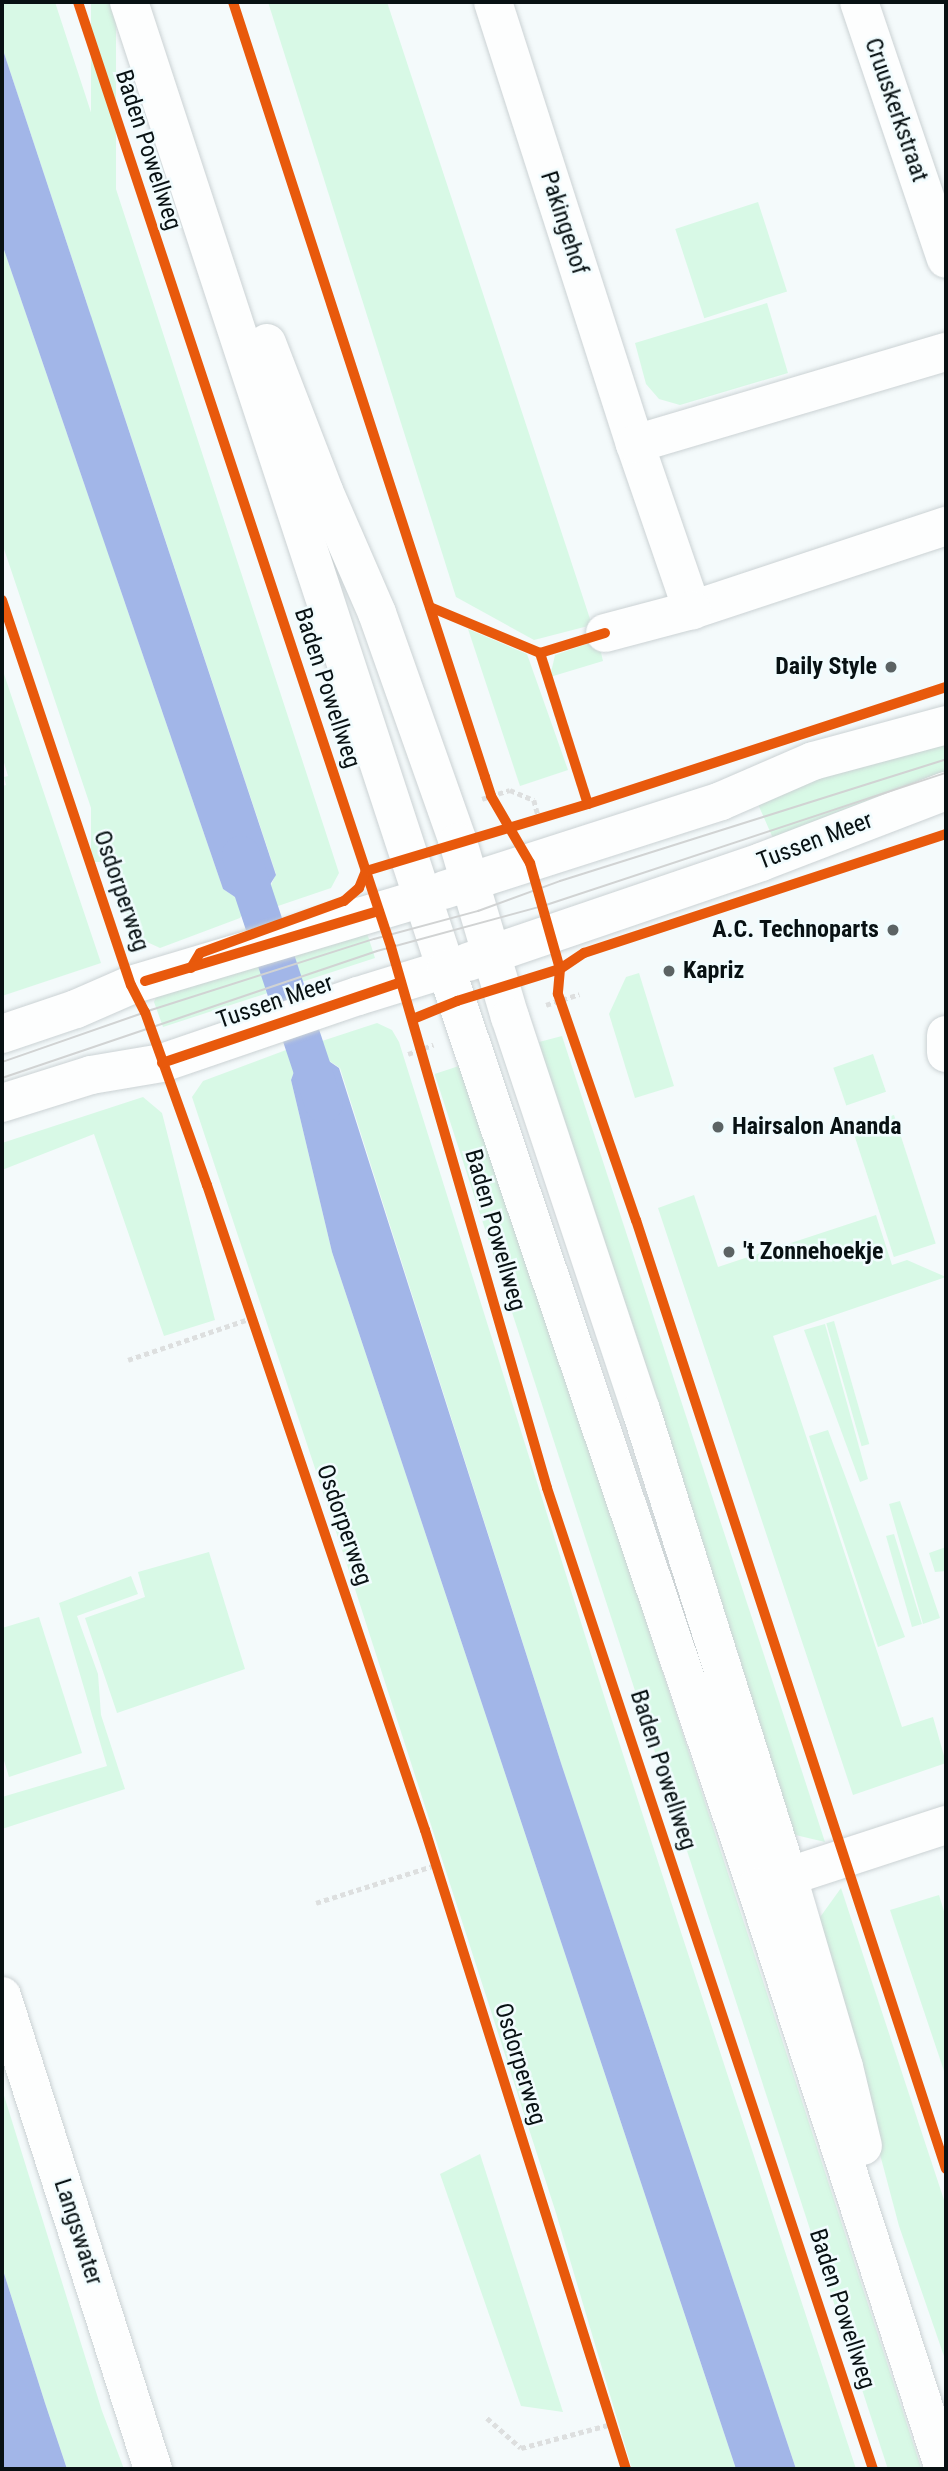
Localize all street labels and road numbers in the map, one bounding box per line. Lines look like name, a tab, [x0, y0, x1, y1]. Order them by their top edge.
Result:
street label: Cruuskerkstraat	[858, 34, 934, 186]
street label: Baden Powellweg	[109, 66, 187, 234]
street label: Pakingehof	[534, 168, 594, 278]
street label: Baden Powellweg	[288, 604, 366, 772]
street label: Tussen Meer	[753, 806, 877, 876]
street label: Osdorperweg	[87, 827, 155, 955]
street label: Tussen Meer	[213, 969, 337, 1035]
street label: Baden Powellweg	[458, 1146, 532, 1314]
street label: Osdorperweg	[310, 1461, 378, 1589]
street label: Baden Powellweg	[624, 1686, 702, 1854]
street label: Osdorperweg	[488, 2000, 552, 2128]
street label: Langswater	[47, 2175, 109, 2289]
street label: Baden Powellweg	[803, 2225, 881, 2393]

